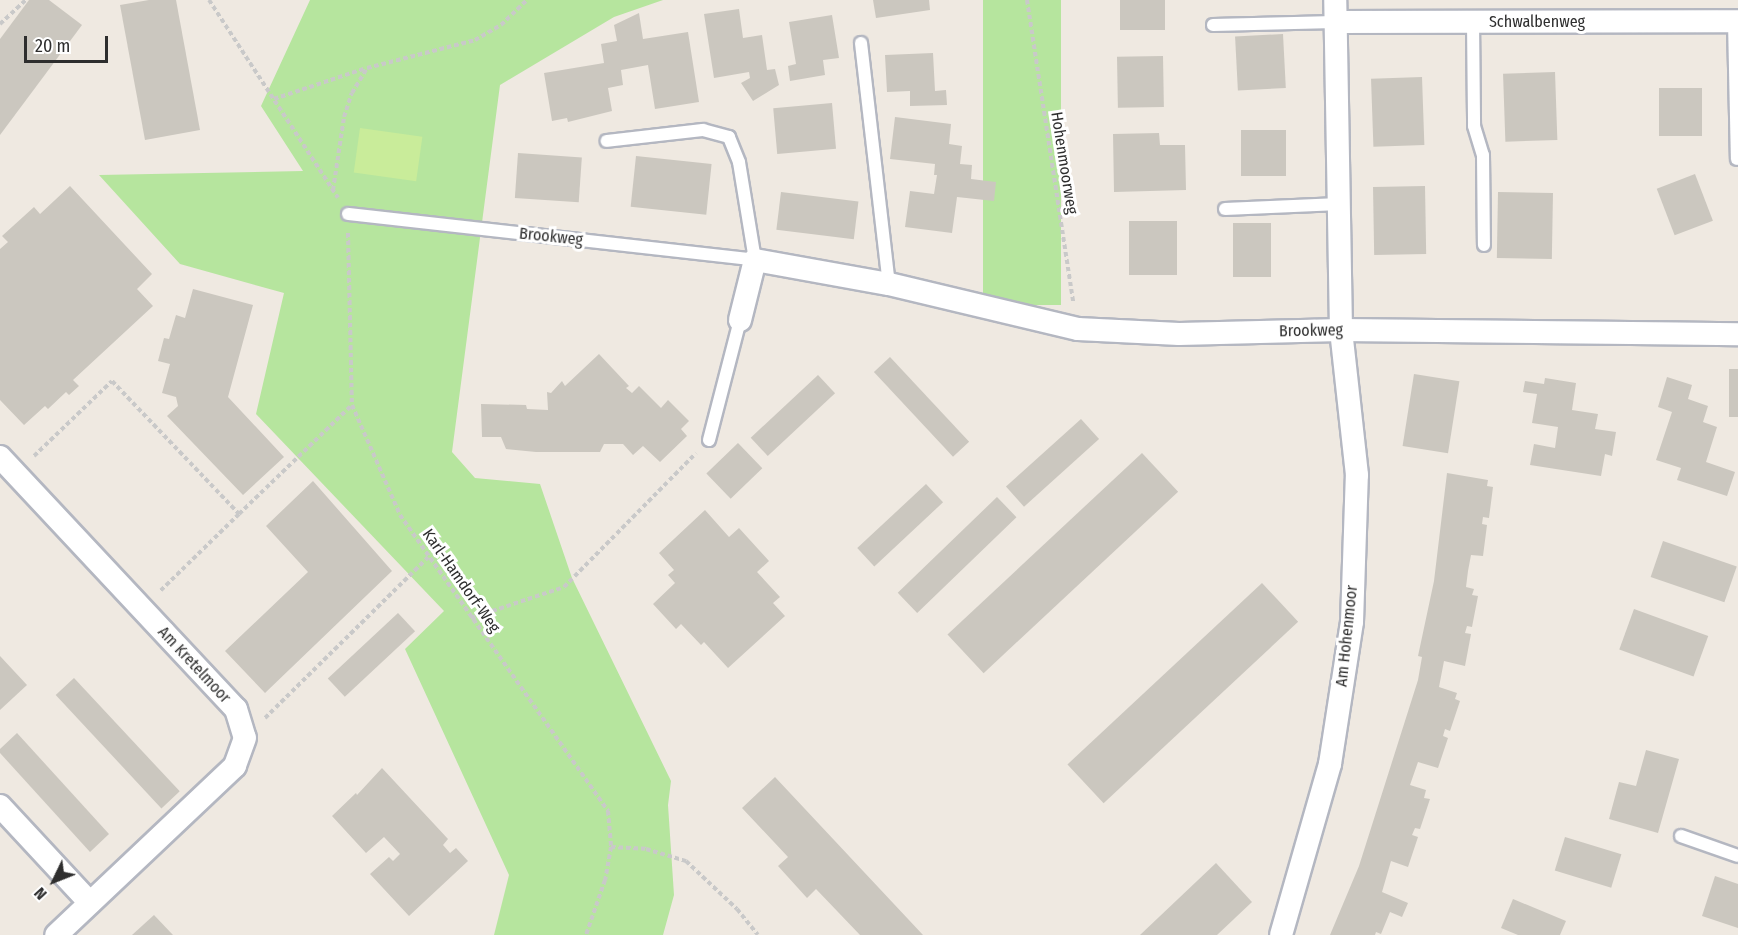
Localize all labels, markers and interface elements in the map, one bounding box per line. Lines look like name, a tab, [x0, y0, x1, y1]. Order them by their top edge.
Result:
street label: Schwalbenweg	[1489, 12, 1585, 32]
scale bar	[27, 24, 111, 62]
text: 20 m	[35, 35, 70, 57]
street label: Hohenmoorweg	[1046, 110, 1082, 216]
street label: Brookweg	[518, 224, 584, 250]
street label: Brookweg	[1279, 321, 1343, 341]
street label: Karl-Hamdorf-Weg	[418, 526, 504, 636]
street label: Am Hohenmoor	[1332, 584, 1362, 688]
street label: Am Kretelmoor	[154, 623, 234, 707]
north arrow	[24, 851, 84, 911]
text: N	[30, 884, 51, 904]

